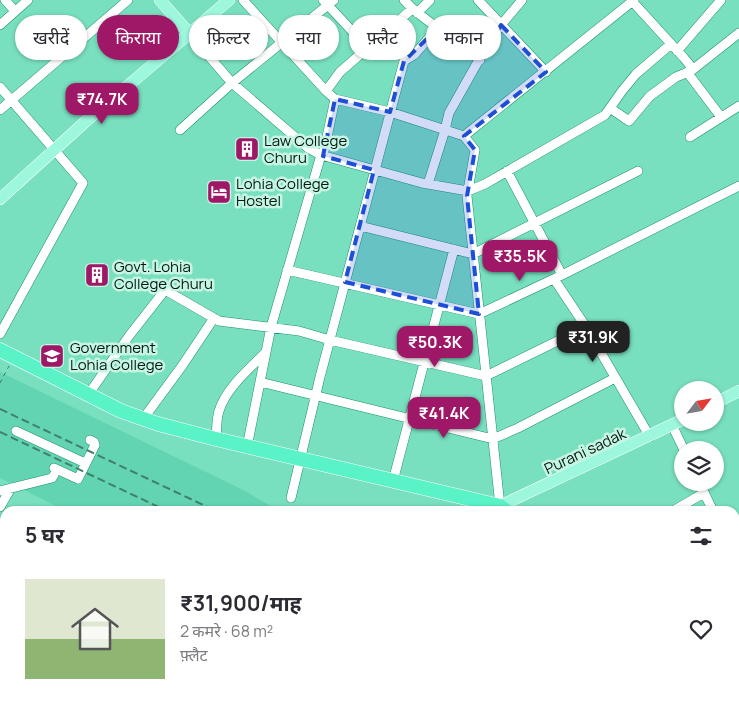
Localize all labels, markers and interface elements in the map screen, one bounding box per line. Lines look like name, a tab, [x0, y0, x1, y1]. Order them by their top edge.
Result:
chip: खरीदें	[15, 15, 87, 60]
chip: किराया	[97, 15, 179, 60]
chip: फ़िल्टर	[189, 15, 268, 60]
chip: नया	[278, 15, 339, 60]
chip: फ़्लैट	[349, 15, 416, 60]
chip: मकान	[426, 15, 501, 60]
pin: ₹74.7K	[61, 82, 143, 125]
text: ₹74.7K	[77, 88, 127, 110]
place label: Law College Churu	[264, 130, 347, 168]
building icon: Law College Churu	[234, 136, 260, 162]
place label: Lohia College Hostel	[236, 173, 330, 211]
hotel icon: Lohia College Hostel	[206, 179, 232, 205]
pin: ₹35.5K	[479, 240, 561, 282]
text: ₹35.5K	[493, 245, 547, 267]
place label: Govt. Lohia College Churu	[114, 256, 213, 294]
building icon: Govt. Lohia College Churu	[84, 262, 110, 288]
pin: ₹31.9K	[552, 320, 634, 363]
pin: ₹50.3K	[394, 326, 476, 368]
text: ₹31.9K	[568, 326, 618, 348]
text: ₹50.3K	[408, 331, 462, 353]
place label: Government Lohia College	[70, 337, 164, 375]
school or university icon: Government Lohia College	[39, 343, 65, 369]
north arrow	[674, 381, 724, 431]
map controls	[674, 381, 724, 491]
pin: ₹41.4K	[403, 396, 485, 439]
text: ₹41.4K	[419, 402, 469, 424]
street label: Purani sadak	[541, 423, 630, 479]
button: layers	[674, 441, 724, 491]
text: 5 घर	[25, 521, 64, 549]
icon: filters	[687, 522, 715, 550]
text: ₹31,900/माह	[180, 589, 301, 617]
icon: home	[65, 599, 125, 659]
icon: heart	[687, 615, 715, 643]
text: 2 कमरे · 68 m²	[180, 620, 273, 642]
text: फ़्लैट	[180, 644, 208, 666]

